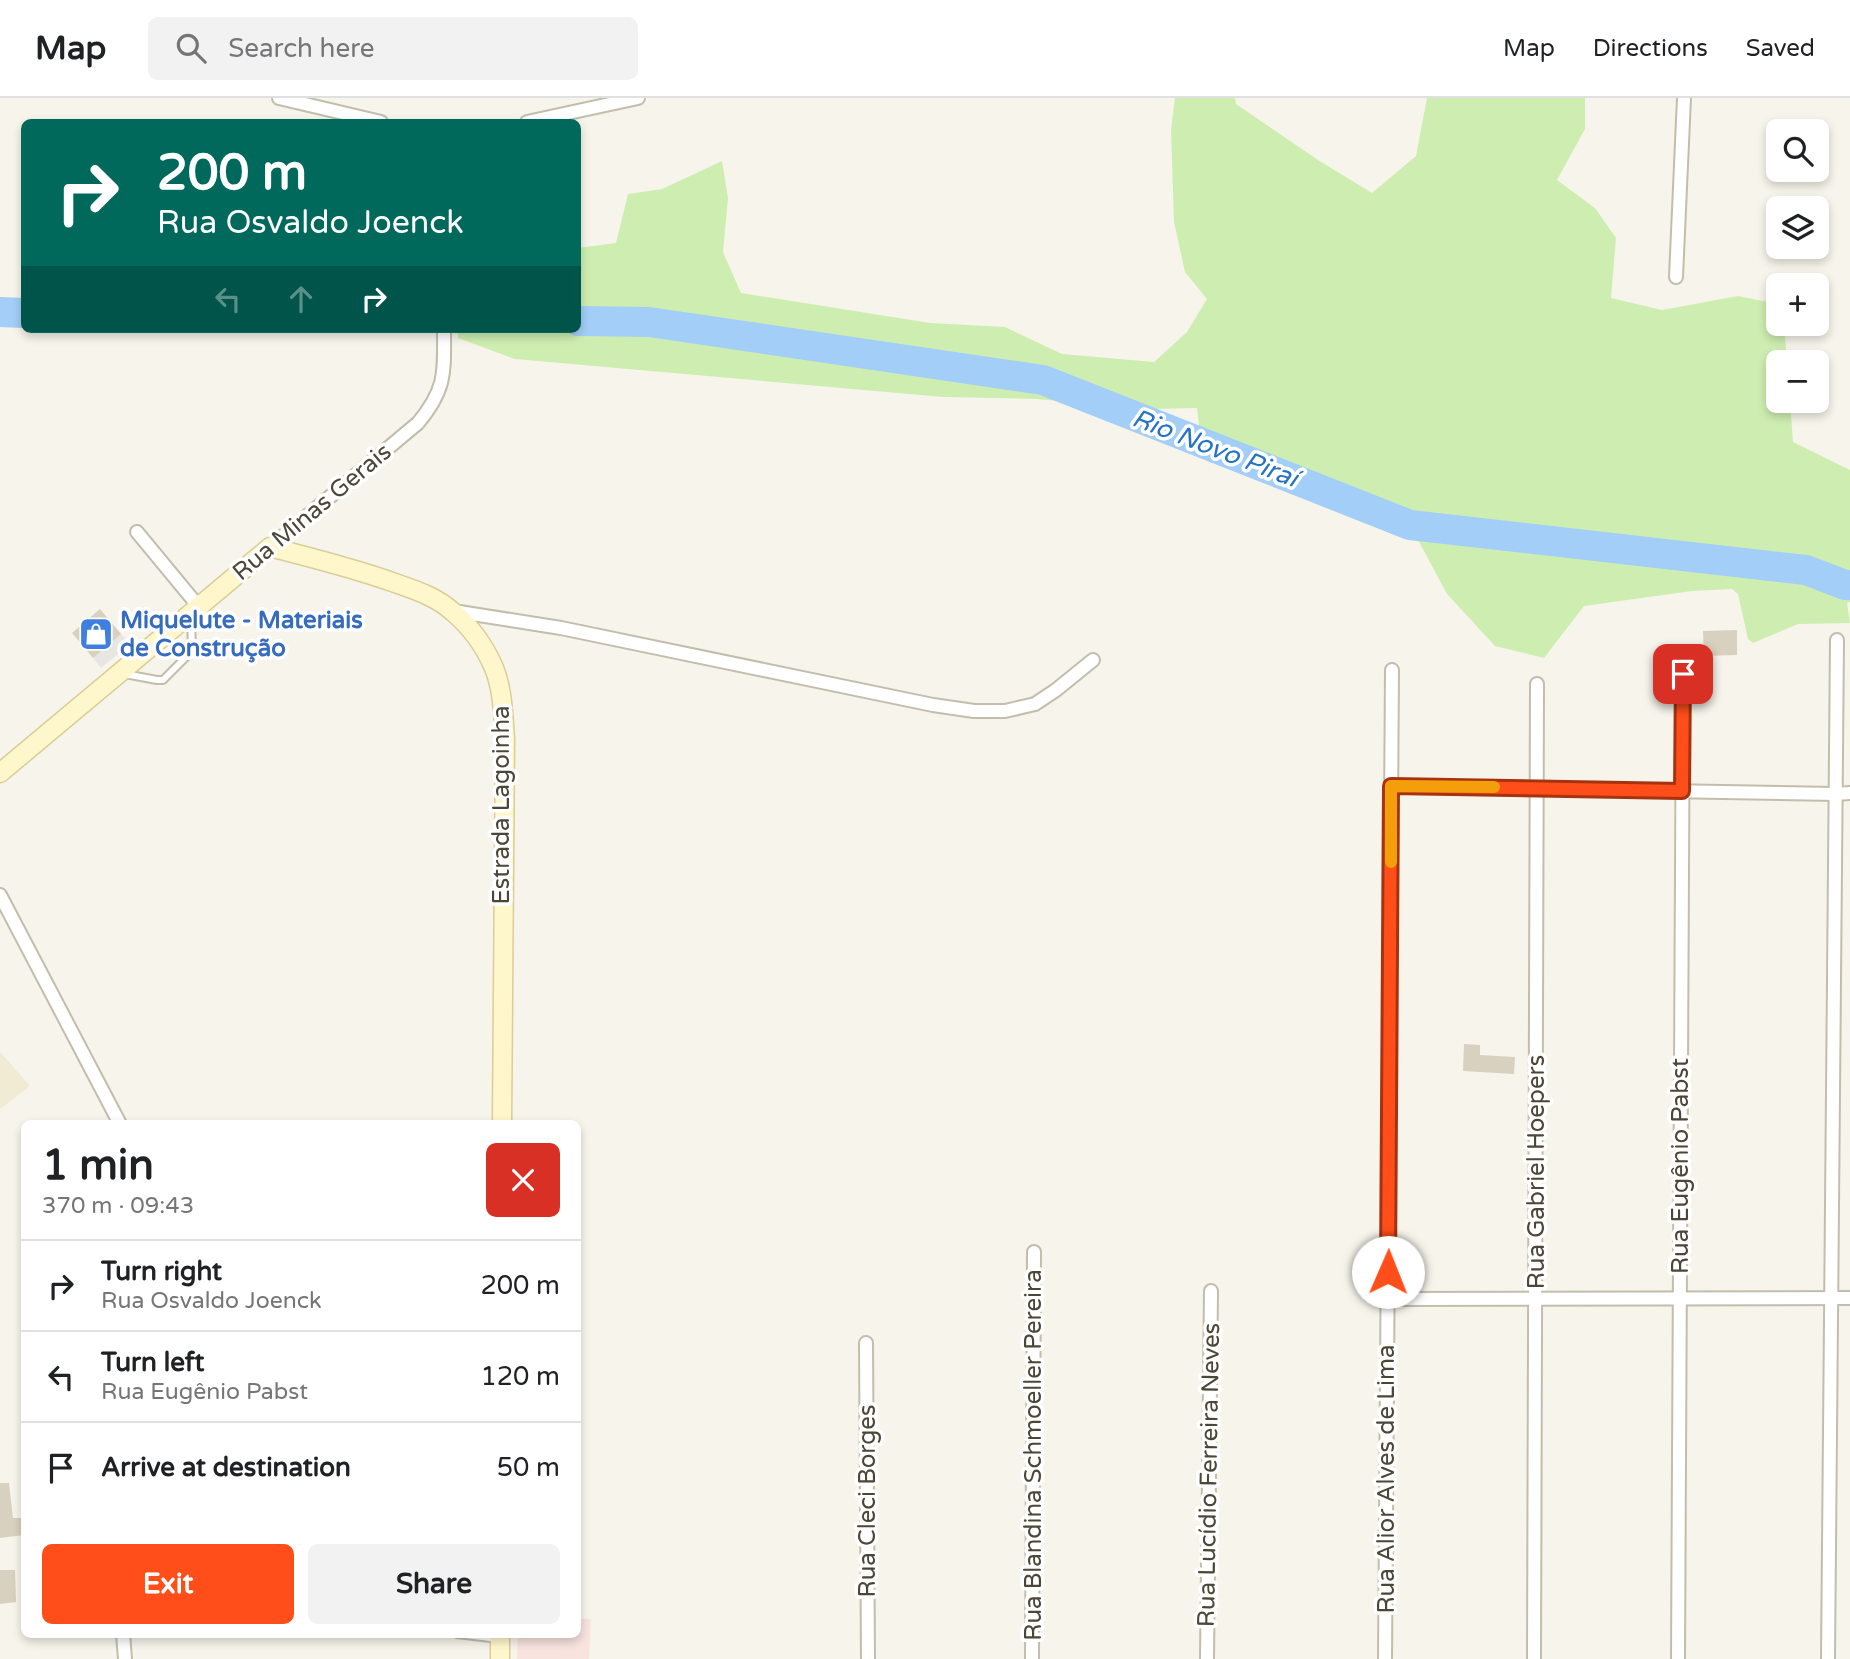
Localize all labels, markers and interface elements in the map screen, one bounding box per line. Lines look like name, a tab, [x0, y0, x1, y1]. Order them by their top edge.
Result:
search box	[148, 17, 638, 80]
text: Map	[35, 29, 106, 68]
icon: search	[172, 29, 210, 67]
text: Search here	[228, 33, 374, 64]
text: Map	[1503, 34, 1555, 63]
text: Directions	[1593, 34, 1708, 63]
text: Saved	[1746, 34, 1815, 63]
map controls	[1766, 119, 1829, 413]
button: search	[1766, 119, 1829, 182]
text: 200 m	[157, 144, 307, 203]
icon: right	[42, 147, 133, 238]
button: layers	[1766, 196, 1829, 259]
text: Rua Osvaldo Joenck	[157, 204, 464, 242]
button: +	[1766, 273, 1829, 336]
icon: left	[209, 280, 247, 318]
icon: ahead	[282, 280, 320, 318]
icon: right	[355, 280, 393, 318]
button: −	[1766, 350, 1829, 413]
water label: Rio Novo Piraí	[1128, 402, 1306, 495]
street label: Rua Minas Gerais	[227, 437, 397, 587]
place label: Miquelute - Materiais de Construção	[120, 606, 363, 663]
shop icon: Miquelute - Materiais de Construção	[77, 615, 115, 653]
pin	[1653, 644, 1713, 704]
icon: arrive	[1664, 655, 1702, 693]
street label: Estrada Lagoinha	[487, 705, 516, 905]
street label: Rua Gabriel Hoepers	[1522, 1055, 1551, 1289]
street label: Rua Eugênio Pabst	[1666, 1058, 1695, 1274]
text: 1 min	[42, 1140, 154, 1191]
button: close	[486, 1143, 560, 1217]
text: 370 m · 09:43	[42, 1192, 194, 1220]
position arrow	[1351, 1235, 1425, 1309]
text: Turn right	[101, 1256, 222, 1287]
icon: right	[42, 1267, 80, 1305]
street label: Rua Blandina Schmoeller Pereira	[1019, 1269, 1048, 1641]
text: 200 m	[480, 1270, 560, 1301]
text: Rua Osvaldo Joenck	[101, 1287, 321, 1315]
street label: Rua Lucídio Ferreira Neves	[1192, 1323, 1226, 1627]
street label: Rua Alior Alves de Lima	[1372, 1344, 1401, 1614]
text: Turn left	[101, 1347, 204, 1378]
icon: left	[42, 1358, 80, 1396]
text: 120 m	[480, 1361, 560, 1392]
text: Rua Eugênio Pabst	[101, 1378, 308, 1406]
street label: Rua Cleci Borges	[853, 1405, 882, 1597]
icon: arrive	[42, 1449, 80, 1487]
text: Arrive at destination	[101, 1452, 351, 1483]
text: 50 m	[497, 1452, 560, 1483]
button: Exit	[42, 1544, 294, 1624]
button: Share	[308, 1544, 560, 1624]

